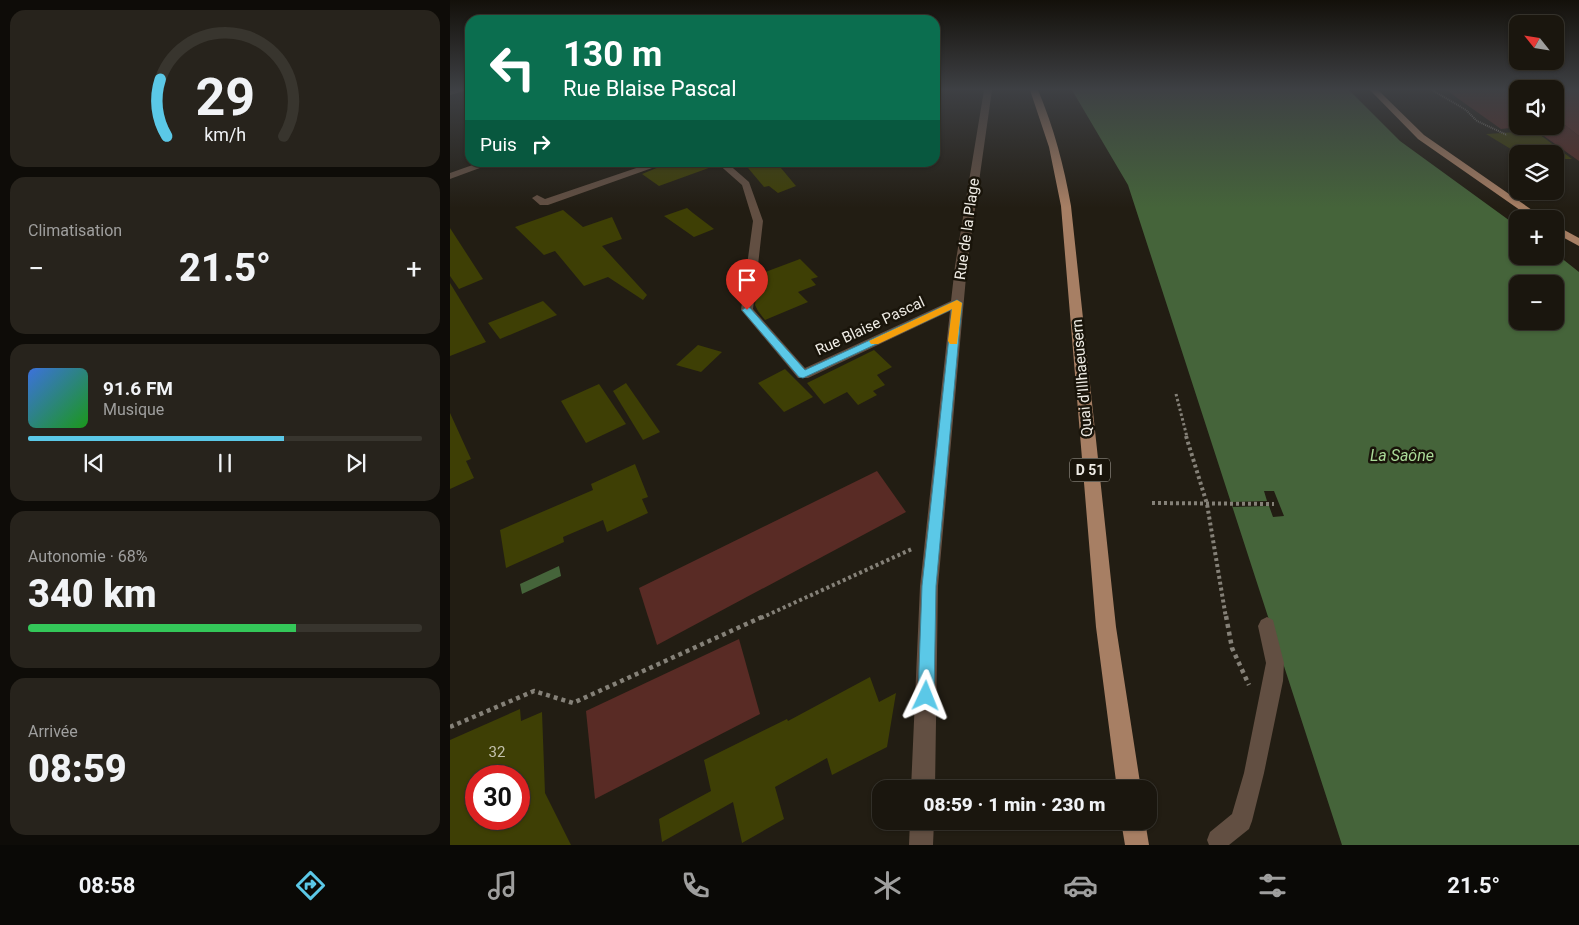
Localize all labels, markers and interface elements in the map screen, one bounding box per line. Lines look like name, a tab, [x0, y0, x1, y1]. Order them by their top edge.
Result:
north arrow	[1509, 15, 1564, 70]
map controls	[1509, 15, 1564, 330]
text: 130 m	[563, 34, 662, 75]
icon: left	[480, 35, 545, 100]
text: 29	[195, 67, 255, 128]
text: Rue Blaise Pascal	[563, 76, 737, 101]
button: sound	[1509, 80, 1564, 135]
text: km/h	[204, 124, 246, 145]
icon: right	[527, 130, 555, 158]
text: Puis	[480, 133, 517, 156]
button: layers	[1509, 145, 1564, 200]
street label: Rue de la Plage	[951, 177, 983, 281]
button: +	[1509, 210, 1564, 265]
text: Climatisation	[28, 221, 122, 240]
text: 21.5°	[179, 246, 271, 290]
text: −	[28, 252, 44, 285]
text: +	[406, 252, 422, 285]
pin	[726, 259, 768, 310]
icon: arrive	[733, 266, 761, 294]
button: −	[1509, 275, 1564, 330]
street label: Rue Blaise Pascal	[813, 293, 927, 359]
street label: Quai d'Illhaeusern	[1068, 318, 1096, 438]
text: 91.6 FM	[103, 377, 173, 400]
text: Musique	[103, 400, 164, 419]
water label: La Saône	[1370, 446, 1434, 465]
icon: previous	[80, 449, 108, 477]
icon: pause	[211, 449, 239, 477]
icon: next	[342, 449, 370, 477]
road number: D 51	[1070, 458, 1110, 482]
text: Autonomie · 68%	[28, 547, 148, 566]
text: 340 km	[28, 572, 157, 616]
position arrow	[899, 669, 951, 721]
text: Arrivée	[28, 722, 78, 741]
house number: 32	[489, 743, 505, 761]
text: 08:59	[28, 747, 127, 791]
speed limit sign: 30	[465, 765, 530, 830]
text: 08:59 · 1 min · 230 m	[923, 793, 1106, 816]
icon: directions	[293, 868, 328, 903]
icon: music	[485, 868, 520, 903]
icon: phone	[678, 868, 713, 903]
icon: climate	[870, 868, 905, 903]
icon: car	[1063, 868, 1098, 903]
icon: filters	[1255, 868, 1290, 903]
text: 08:58	[79, 873, 135, 898]
text: 21.5°	[1447, 873, 1500, 898]

